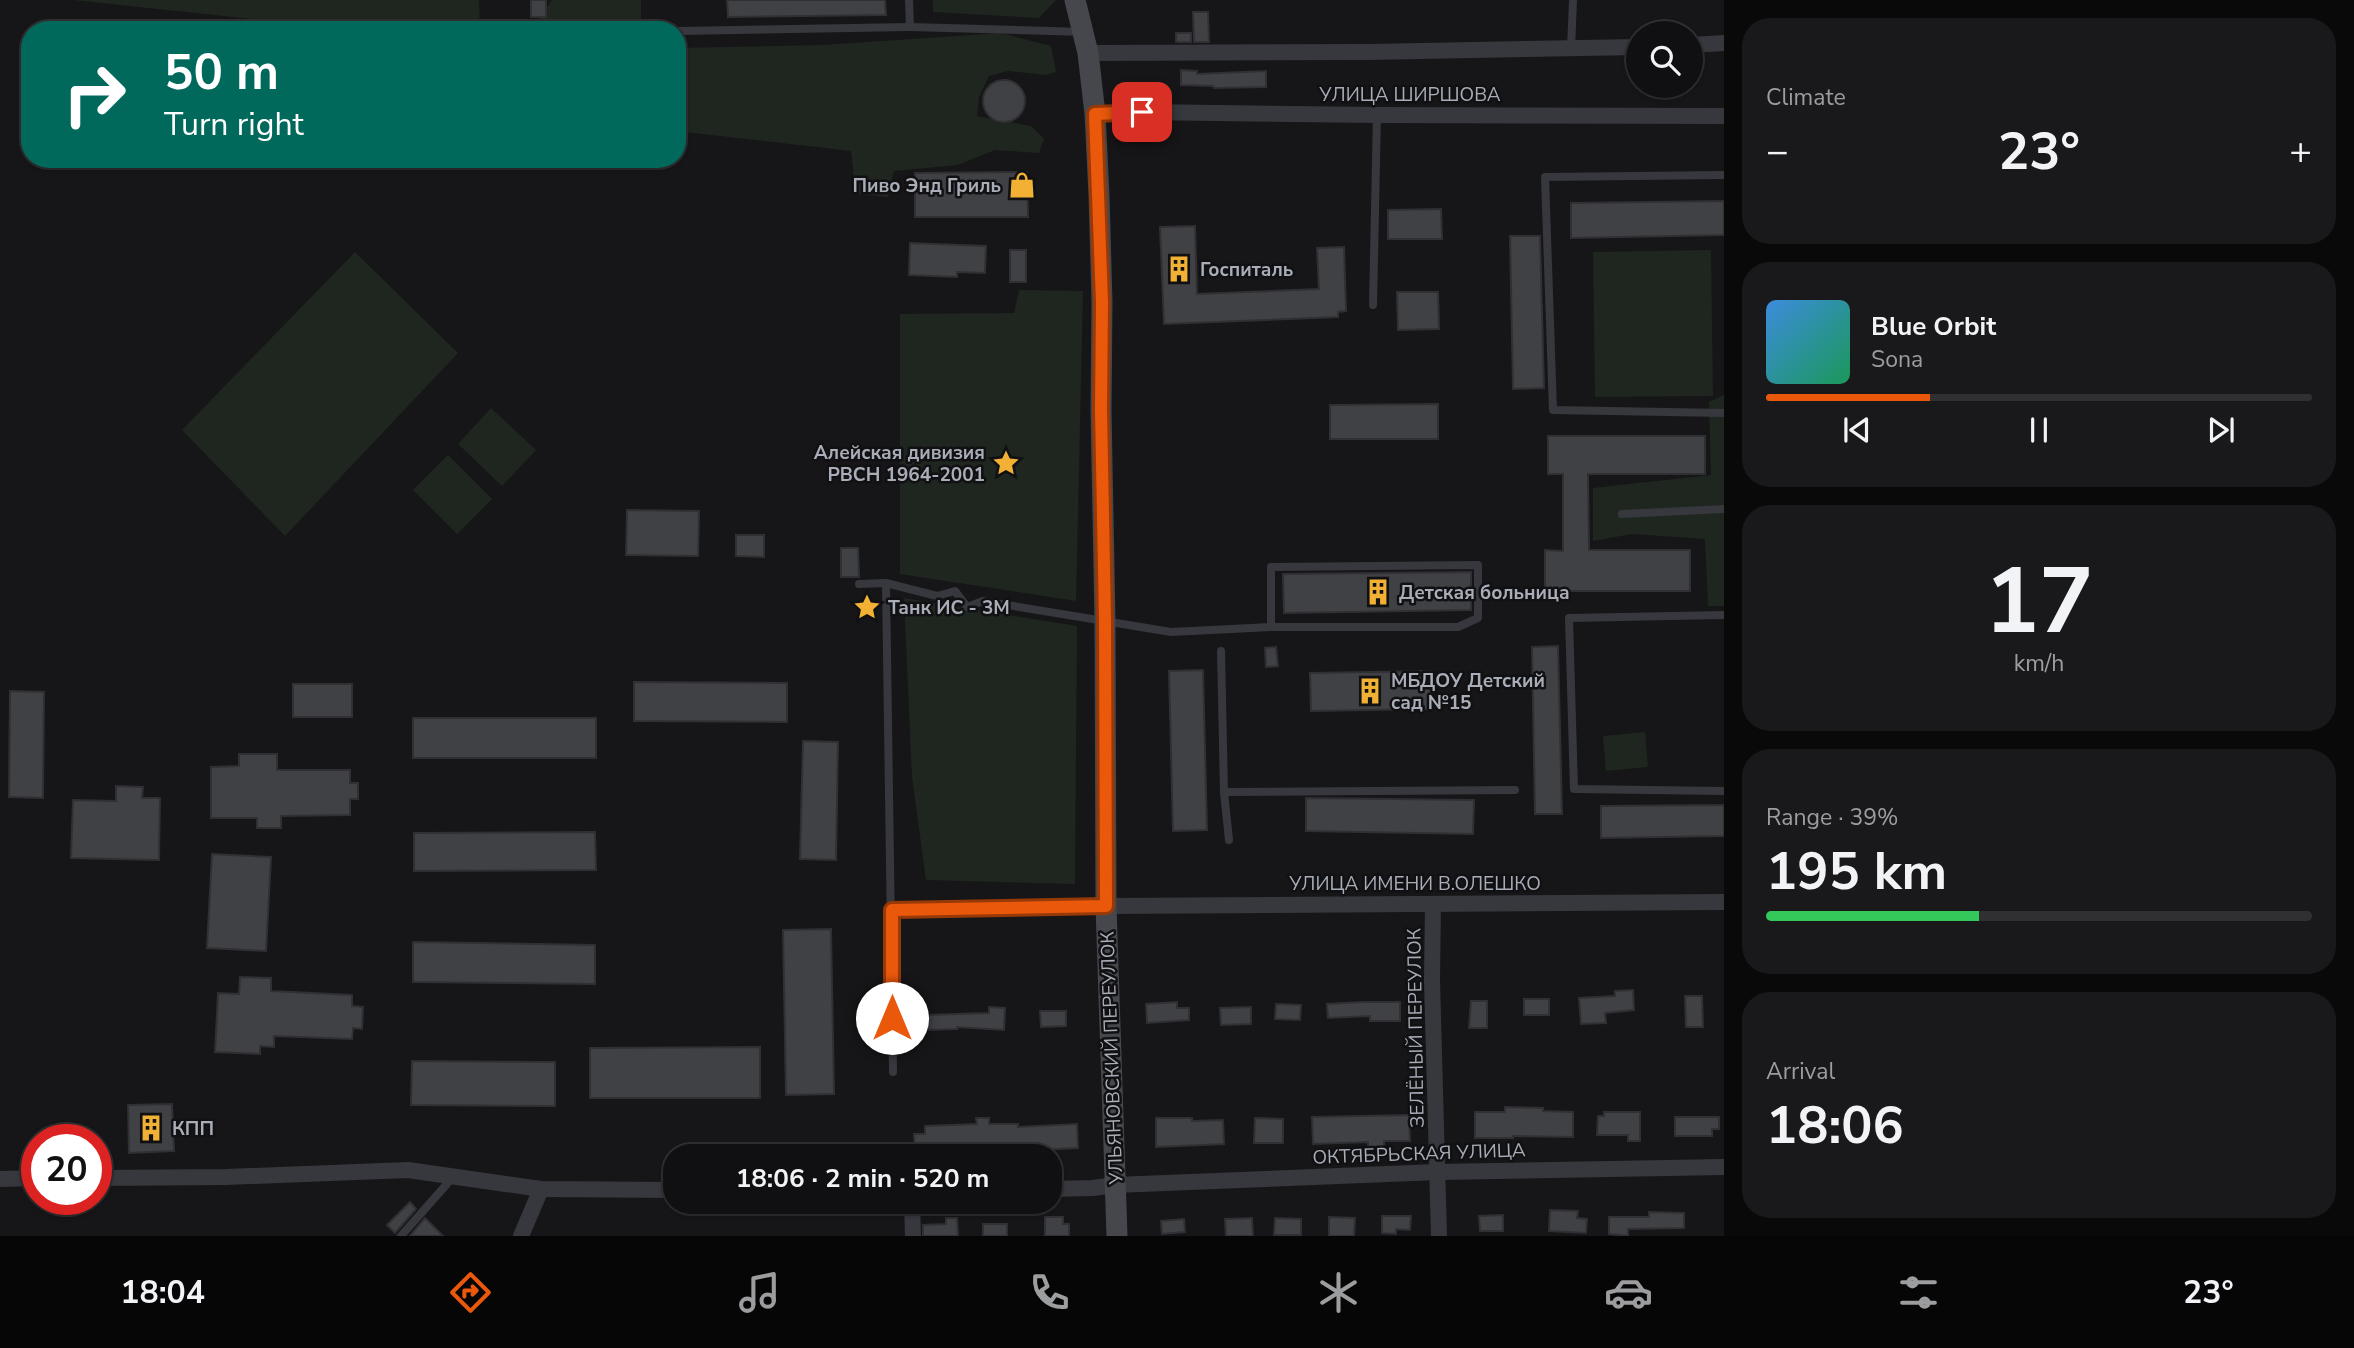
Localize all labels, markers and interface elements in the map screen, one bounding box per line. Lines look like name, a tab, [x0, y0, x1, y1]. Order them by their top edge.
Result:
map controls	[1626, 21, 1703, 98]
button: search	[1626, 21, 1703, 98]
text: 50 m	[164, 39, 279, 106]
icon: right	[49, 49, 140, 140]
pin	[1112, 82, 1172, 142]
street label: УЛИЦА ШИРШОВА	[1318, 82, 1501, 108]
text: Climate	[1766, 82, 1846, 113]
icon: arrive	[1123, 93, 1161, 131]
text: Turn right	[164, 103, 304, 146]
text: 23°	[1998, 116, 2080, 187]
text: −	[1766, 126, 1789, 177]
text: +	[2289, 126, 2312, 177]
shop icon: Пиво Энд Гриль	[1007, 170, 1037, 200]
place label: Пиво Энд Гриль	[852, 173, 1001, 199]
building icon: Госпиталь	[1164, 254, 1194, 284]
place label: Госпиталь	[1200, 257, 1293, 283]
text: Blue Orbit	[1871, 309, 1996, 344]
text: Sona	[1871, 344, 1923, 375]
icon: previous	[1838, 411, 1876, 449]
icon: pause	[2020, 411, 2058, 449]
icon: next	[2202, 411, 2240, 449]
place label: Алейская дивизия РВСН 1964-2001	[814, 440, 985, 488]
place icon: Алейская дивизия РВСН 1964-2001	[991, 448, 1021, 478]
text: 17	[1984, 540, 2094, 664]
building icon: Детская больница	[1363, 577, 1393, 607]
place label: Детская больница	[1399, 580, 1570, 606]
place icon: Танк ИС - 3М	[852, 592, 882, 622]
place label: Танк ИС - 3М	[888, 595, 1010, 621]
text: km/h	[2014, 648, 2064, 679]
place label: МБДОУ Детский сад №15	[1391, 668, 1545, 716]
building icon: МБДОУ Детский сад №15	[1355, 676, 1385, 706]
text: Range · 39%	[1766, 802, 1898, 833]
text: 195 km	[1766, 836, 1947, 907]
street label: УЛИЦА ИМЕНИ В.ОЛЕШКО	[1288, 871, 1541, 897]
street label: ЗЕЛЁНЫЙ ПЕРЕУЛОК	[1401, 928, 1431, 1128]
street label: УЛЬЯНОВСКИЙ ПЕРЕУЛОК	[1095, 931, 1129, 1186]
position arrow	[855, 981, 929, 1055]
text: Arrival	[1766, 1056, 1835, 1087]
text: 18:06	[1766, 1090, 1904, 1161]
building icon: КПП	[136, 1113, 166, 1143]
place label: КПП	[172, 1116, 214, 1142]
speed limit sign: 20	[21, 1124, 112, 1215]
street label: ОКТЯБРЬСКАЯ УЛИЦА	[1312, 1137, 1526, 1171]
text: 18:06 · 2 min · 520 m	[736, 1161, 989, 1196]
icon: directions	[446, 1268, 495, 1317]
icon: music	[735, 1268, 784, 1317]
icon: phone	[1025, 1268, 1074, 1317]
icon: climate	[1314, 1268, 1363, 1317]
icon: car	[1604, 1268, 1653, 1317]
icon: filters	[1894, 1268, 1943, 1317]
text: 18:04	[120, 1271, 205, 1314]
text: 23°	[2183, 1271, 2234, 1314]

